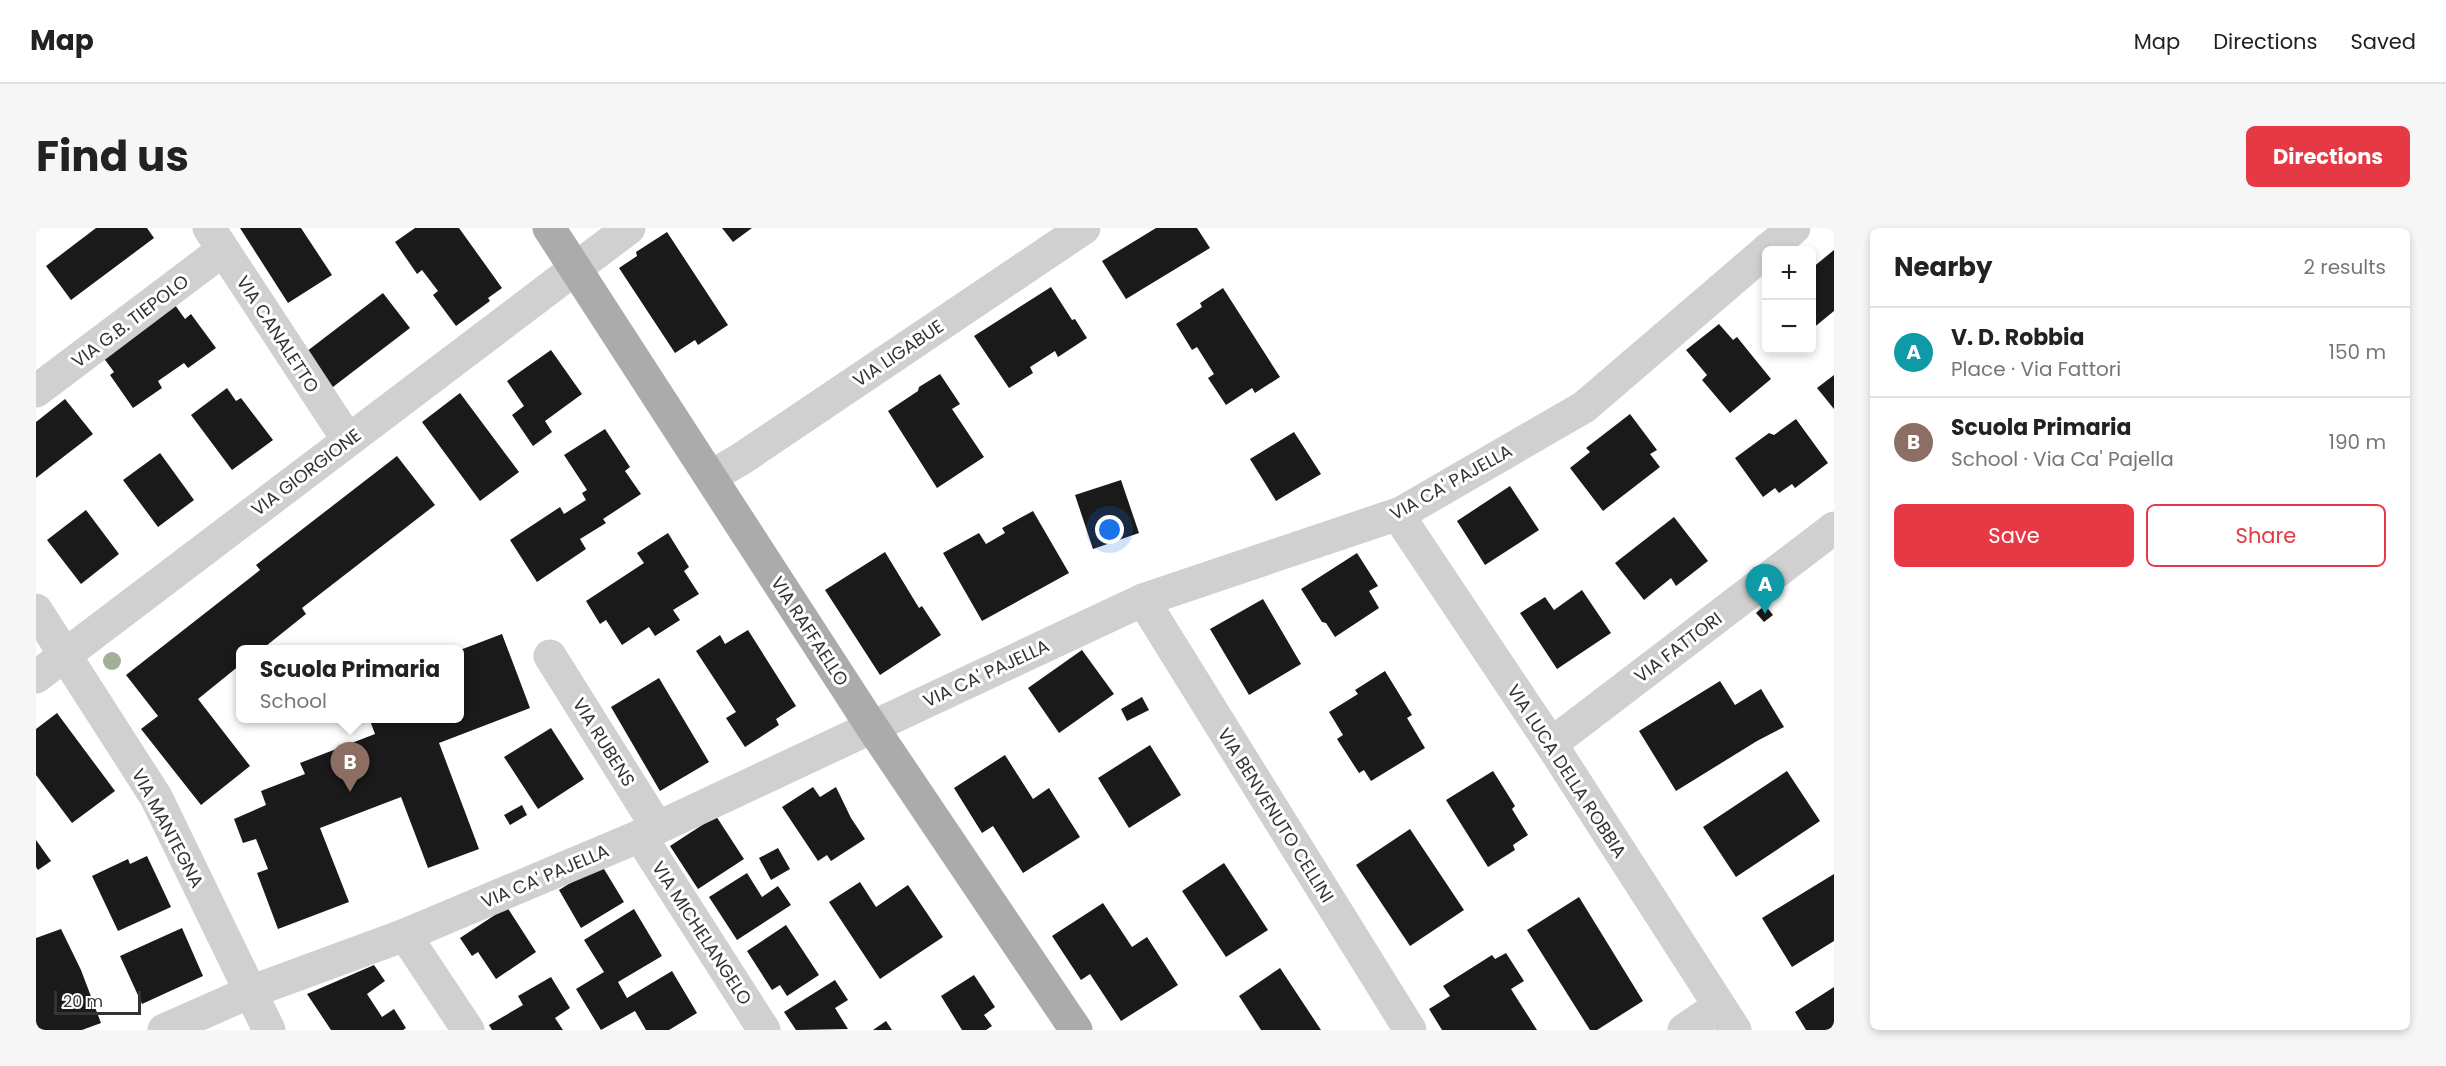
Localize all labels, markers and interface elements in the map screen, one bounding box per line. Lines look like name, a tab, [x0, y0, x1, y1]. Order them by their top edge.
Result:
text: Map	[30, 21, 94, 60]
text: Map	[2134, 27, 2180, 56]
text: Directions	[2213, 27, 2317, 56]
text: Saved	[2350, 27, 2416, 56]
button: Directions	[2246, 126, 2410, 187]
text: Find us	[36, 127, 189, 186]
map controls	[1762, 246, 1816, 354]
button: +	[1762, 246, 1816, 300]
text: Nearby	[1894, 249, 1992, 285]
text: 2 results	[2303, 253, 2386, 281]
street label: VIA G.B. TIEPOLO	[66, 269, 194, 373]
street label: VIA CANALETTO	[231, 271, 325, 397]
button: −	[1762, 300, 1816, 354]
street label: VIA LIGABUE	[848, 313, 948, 393]
text: V. D. Robbia	[1951, 322, 2084, 353]
text: A	[1906, 338, 1921, 366]
text: 150 m	[2329, 338, 2386, 366]
text: Place · Via Fattori	[1951, 355, 2121, 383]
text: Scuola Primaria	[1951, 412, 2132, 443]
street label: VIA GIORGIONE	[246, 422, 366, 522]
text: B	[1907, 428, 1920, 456]
text: 190 m	[2329, 428, 2386, 456]
street label: VIA CA' PAJELLA	[1385, 438, 1517, 526]
text: School · Via Ca' Pajella	[1951, 445, 2174, 473]
button: Save	[1894, 504, 2134, 567]
button: Share	[2146, 504, 2386, 567]
your location	[1095, 515, 1124, 544]
pin: A	[1746, 564, 1784, 614]
street label: VIA RAFFAELLO	[765, 571, 855, 691]
street label: VIA FATTORI	[1629, 606, 1727, 688]
street label: VIA CA' PAJELLA	[919, 633, 1053, 713]
popup	[236, 645, 464, 723]
text: Scuola Primaria	[260, 654, 440, 685]
street label: VIA LUCA DELLA ROBBIA	[1501, 679, 1633, 863]
text: School	[260, 687, 327, 715]
street label: VIA RUBENS	[567, 693, 641, 791]
street label: VIA BENVENUTO CELLINI	[1212, 723, 1340, 907]
pin: B	[330, 742, 370, 792]
street label: VIA MANTEGNA	[126, 764, 210, 892]
street label: VIA CA' PAJELLA	[477, 838, 613, 914]
street label: VIA MICHELANGELO	[646, 856, 758, 1010]
scale bar	[54, 988, 141, 1016]
text: 20 m	[63, 990, 103, 1013]

